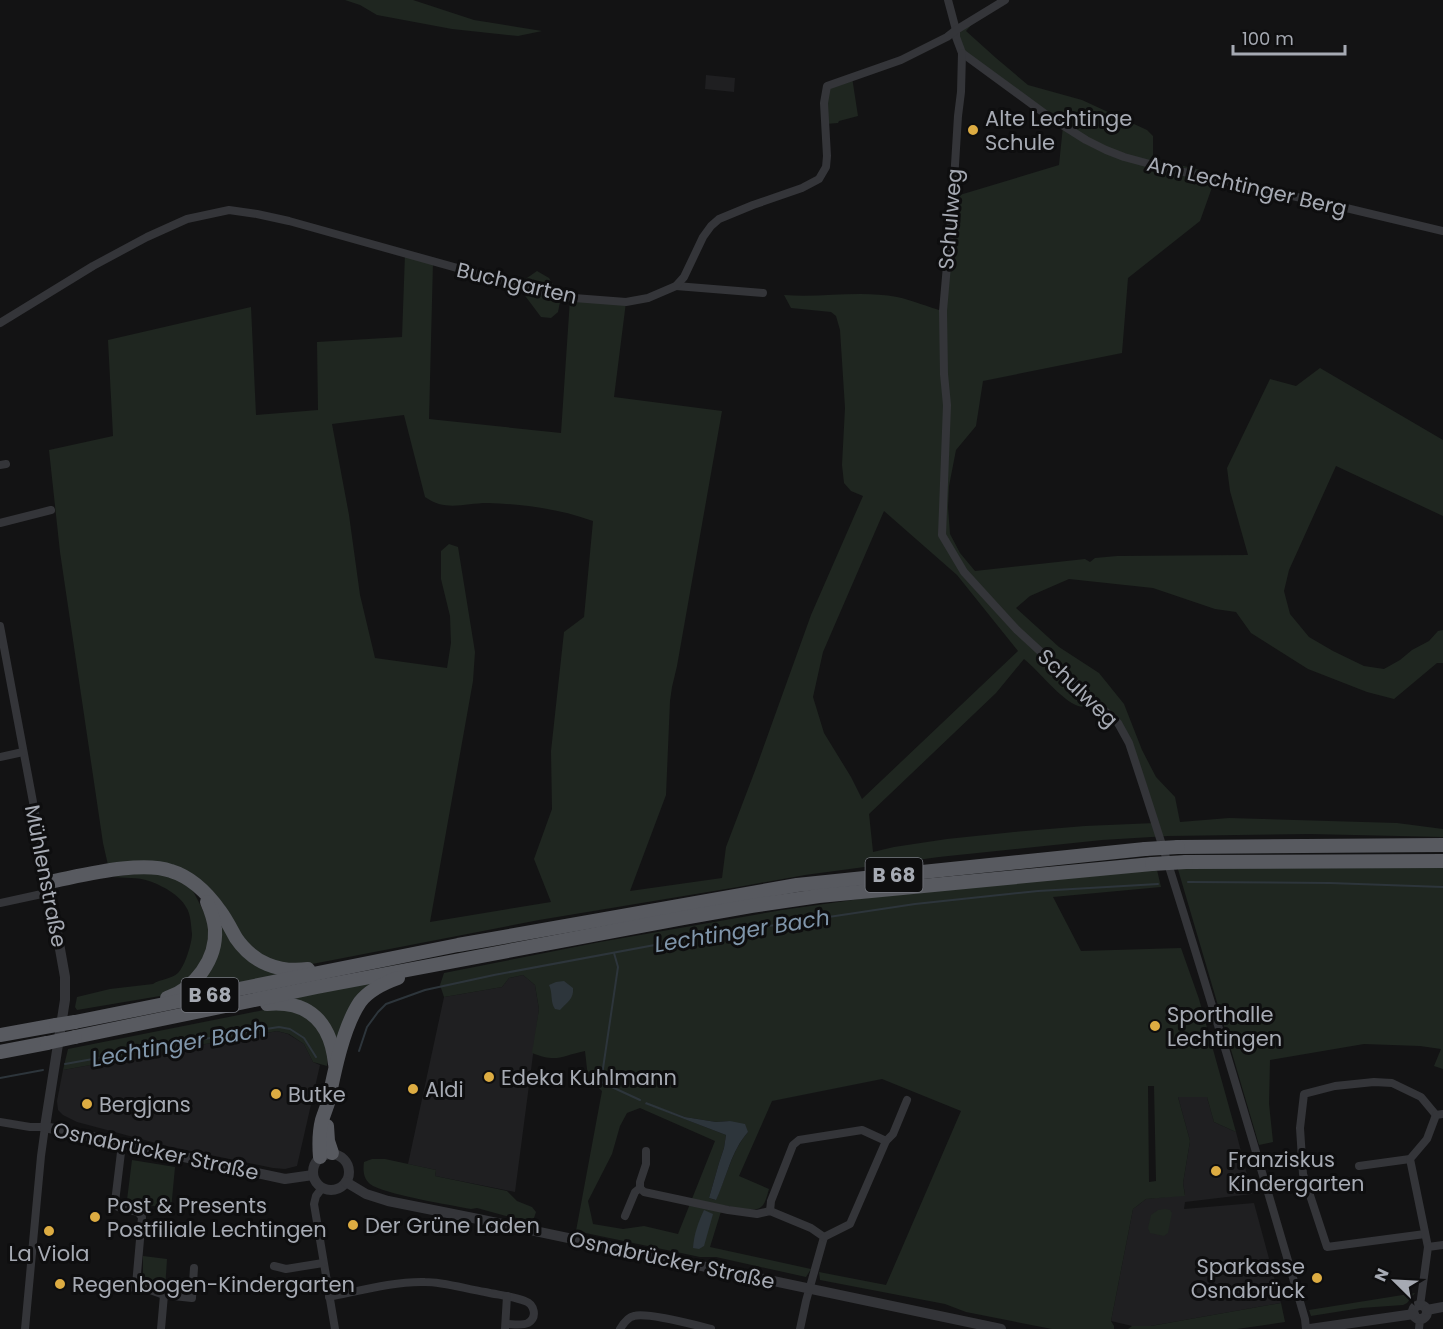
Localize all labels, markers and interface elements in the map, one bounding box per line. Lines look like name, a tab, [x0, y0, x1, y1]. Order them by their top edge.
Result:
scale bar	[1233, 18, 1346, 56]
text: 100 m	[1242, 26, 1294, 51]
place label: Alte Lechtinge Schule	[985, 104, 1132, 157]
marker: Alte Lechtinge Schule	[966, 123, 980, 137]
street label: Am Lechtinger Berg	[1144, 149, 1350, 223]
street label: Schulweg	[931, 167, 969, 271]
street label: Buchgarten	[454, 255, 580, 311]
street label: Schulweg	[1031, 642, 1125, 734]
street label: Mühlenstraße	[18, 802, 74, 950]
road number: B 68	[866, 858, 922, 892]
water label: Lechtinger Bach	[652, 902, 832, 960]
road number: B 68	[182, 978, 238, 1012]
place label: Sporthalle Lechtingen	[1167, 1000, 1282, 1053]
water label: Lechtinger Bach	[89, 1013, 269, 1075]
marker: Sporthalle Lechtingen	[1148, 1019, 1162, 1033]
place label: Edeka Kuhlmann	[501, 1063, 677, 1092]
marker: Edeka Kuhlmann	[482, 1070, 496, 1084]
place label: Aldi	[425, 1075, 464, 1104]
place label: Butke	[288, 1080, 346, 1109]
marker: Aldi	[406, 1082, 420, 1096]
marker: Butke	[269, 1087, 283, 1101]
place label: Bergjans	[99, 1090, 191, 1119]
marker: Bergjans	[80, 1097, 94, 1111]
street label: Osnabrücker Straße	[50, 1115, 262, 1187]
place label: Franziskus Kindergarten	[1228, 1145, 1365, 1198]
marker: Franziskus Kindergarten	[1209, 1164, 1223, 1178]
place label: Post & Presents Postfiliale Lechtingen	[107, 1191, 327, 1244]
marker: Post & Presents Postfiliale Lechtingen	[88, 1210, 102, 1224]
place label: Der Grüne Laden	[365, 1211, 540, 1240]
marker: Der Grüne Laden	[346, 1218, 360, 1232]
marker: La Viola	[42, 1224, 56, 1238]
street label: Osnabrücker Straße	[566, 1224, 778, 1296]
place label: La Viola	[8, 1239, 90, 1268]
north arrow	[1365, 1251, 1425, 1311]
place label: Sparkasse Osnabrück	[1191, 1252, 1305, 1305]
text: N	[1369, 1265, 1395, 1285]
place label: Regenbogen-Kindergarten	[72, 1270, 355, 1299]
marker: Sparkasse Osnabrück	[1310, 1271, 1324, 1285]
marker: Regenbogen-Kindergarten	[53, 1277, 67, 1291]

